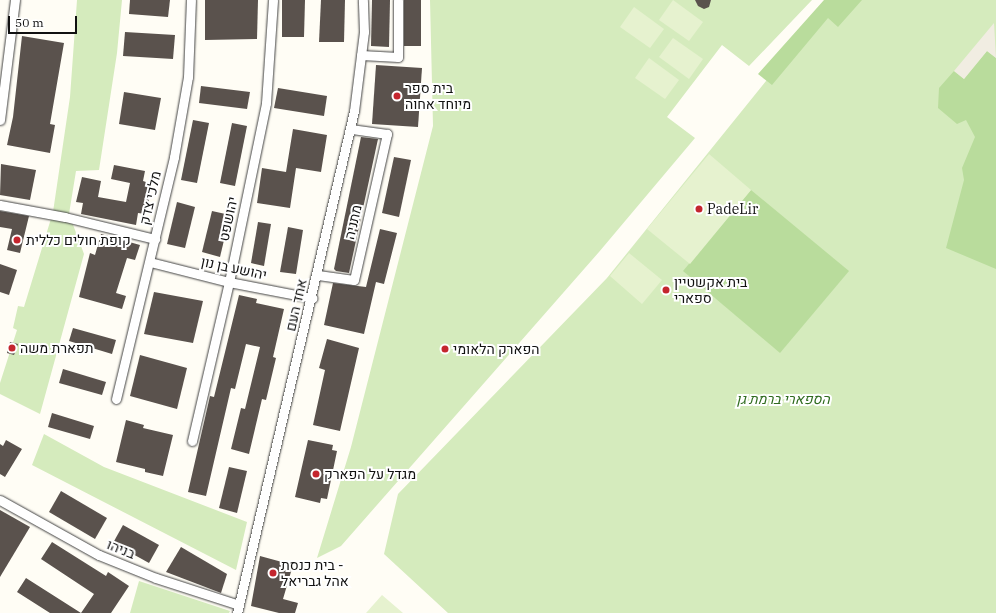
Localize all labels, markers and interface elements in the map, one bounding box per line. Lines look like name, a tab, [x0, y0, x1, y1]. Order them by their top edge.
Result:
scale bar	[10, 8, 79, 34]
text: 50 m	[15, 15, 44, 30]
place label: בית ספר מיוחד אחוה	[405, 80, 471, 112]
marker: בית ספר מיוחד אחוה	[392, 91, 402, 101]
street label: מלכי צדק	[136, 169, 164, 227]
street label: יהושפט	[215, 195, 241, 243]
place label: PadeLir	[707, 201, 758, 217]
street label: מתניה	[341, 203, 365, 241]
marker: PadeLir	[694, 204, 704, 214]
place label: קופת חולים כללית	[26, 232, 131, 248]
marker: קופת חולים כללית	[11, 234, 23, 246]
street label: יהושע בן נון	[200, 253, 268, 283]
place label: בית אקשטיין ספארי	[674, 274, 748, 306]
street label: אחד העם	[282, 277, 310, 333]
marker: בית אקשטיין ספארי	[661, 285, 671, 295]
place label: תפארת משה	[20, 340, 94, 356]
place label: הפארק הלאומי	[453, 341, 539, 357]
marker: תפארת משה	[7, 343, 17, 353]
marker: הפארק הלאומי	[440, 344, 450, 354]
park label: הספארי ברמת גן	[736, 391, 830, 407]
place label: מגדל על הפארק	[324, 466, 416, 482]
marker: מגדל על הפארק	[311, 469, 321, 479]
street label: בניהו	[104, 536, 138, 562]
place label: בית כנסת - אהל גבריאל	[281, 557, 349, 590]
marker: בית כנסת - אהל גבריאל	[268, 568, 278, 578]

